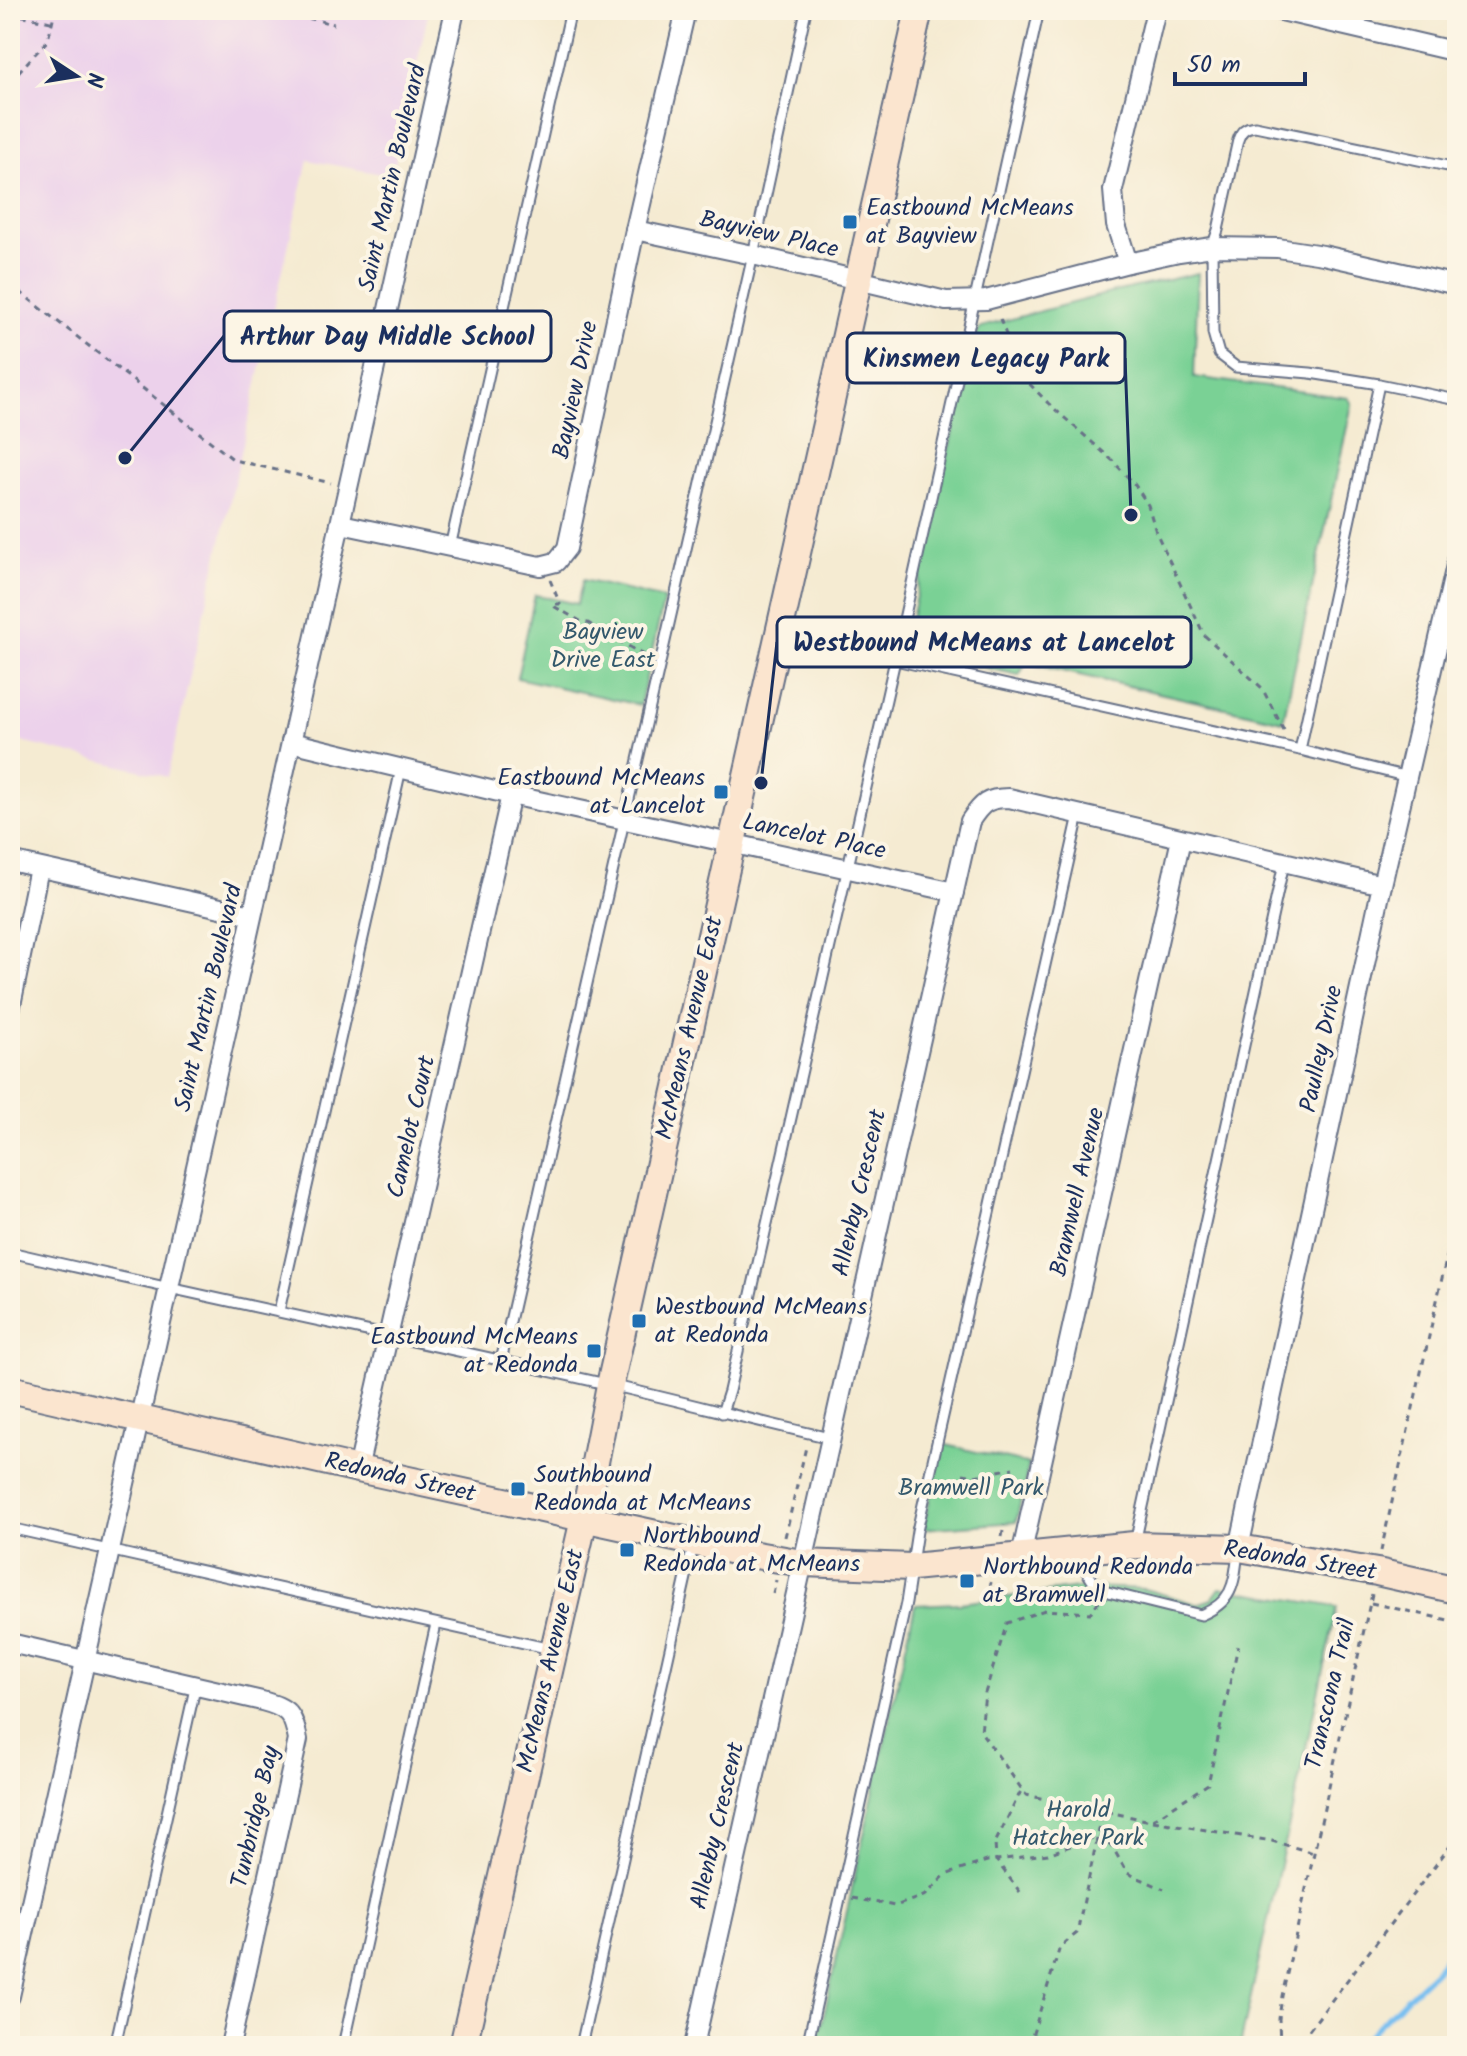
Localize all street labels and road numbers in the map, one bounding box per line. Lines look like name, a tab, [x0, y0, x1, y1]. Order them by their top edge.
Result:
street label: Saint Martin Boulevard	[348, 59, 438, 296]
street label: Bayview Place	[695, 200, 843, 270]
street label: Bayview Drive	[542, 317, 610, 463]
street label: Lancelot Place	[739, 803, 890, 871]
street label: Saint Martin Boulevard	[164, 879, 254, 1116]
street label: McMeans Avenue East	[645, 912, 735, 1144]
street label: Paulley Drive	[1289, 981, 1355, 1116]
street label: Camelot Court	[377, 1051, 447, 1202]
street label: Bramwell Avenue	[1040, 1103, 1116, 1280]
street label: Allenby Crescent	[822, 1105, 898, 1280]
street label: Redonda Street	[320, 1442, 480, 1515]
street label: Redonda Street	[1221, 1530, 1380, 1592]
street label: McMeans Avenue East	[506, 1545, 596, 1777]
street label: Transcona Trail	[1295, 1615, 1367, 1773]
street label: Allenby Crescent	[680, 1738, 756, 1913]
street label: Tunbridge Bay	[221, 1741, 291, 1892]

